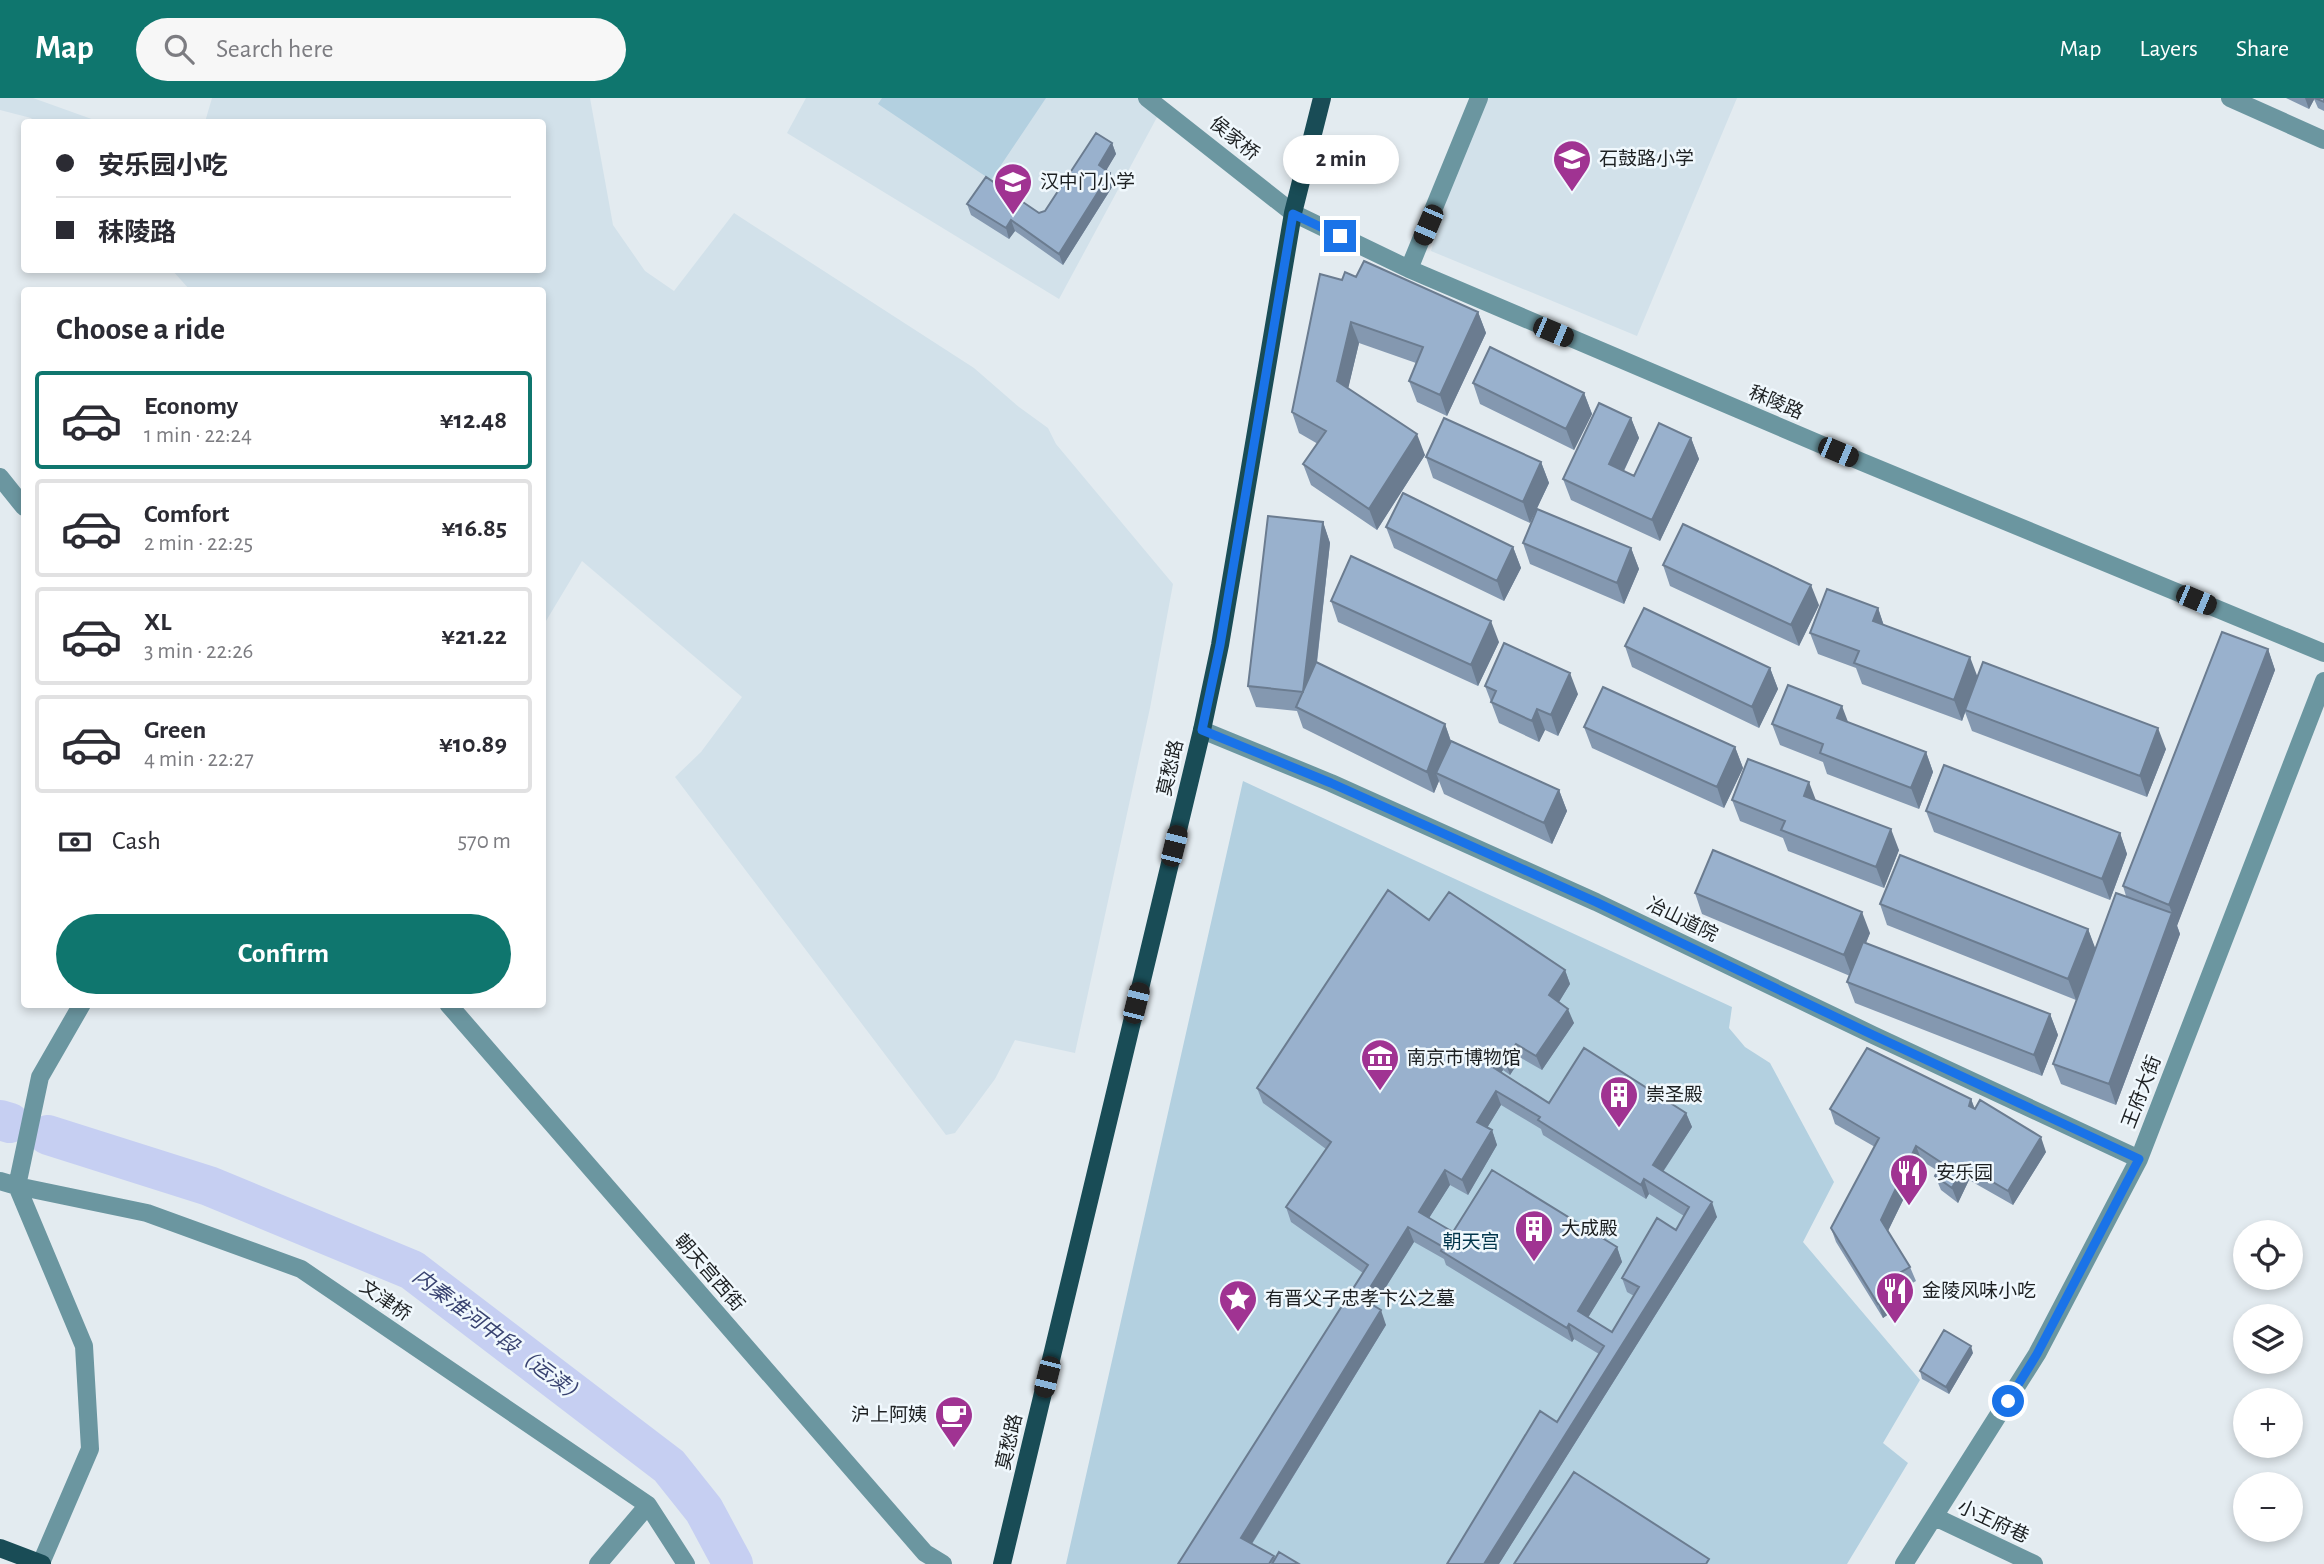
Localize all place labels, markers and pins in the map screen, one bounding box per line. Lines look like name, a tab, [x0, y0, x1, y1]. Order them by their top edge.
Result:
school or university icon: 石鼓路小学	[1551, 138, 1593, 193]
place label: 石鼓路小学	[1599, 148, 1694, 169]
school or university icon: 汉中门小学	[992, 161, 1034, 216]
place label: 汉中门小学	[1040, 171, 1135, 192]
museum icon: 南京市博物馆	[1359, 1037, 1401, 1092]
place label: 南京市博物馆	[1407, 1047, 1521, 1068]
building icon: 崇圣殿	[1598, 1074, 1640, 1129]
place label: 崇圣殿	[1646, 1085, 1703, 1105]
restaurant icon: 安乐园	[1888, 1152, 1930, 1207]
place label: 安乐园	[1936, 1162, 1993, 1183]
building icon: 大成殿	[1513, 1208, 1555, 1263]
place label: 大成殿	[1561, 1218, 1618, 1239]
restaurant icon: 金陵风味小吃	[1874, 1270, 1916, 1325]
place icon: 有晋父子忠孝卞公之墓	[1217, 1278, 1259, 1333]
place label: 金陵风味小吃	[1922, 1280, 2036, 1301]
place label: 有晋父子忠孝卞公之墓	[1265, 1288, 1455, 1309]
cafe icon: 沪上阿姨	[933, 1394, 975, 1449]
place label: 沪上阿姨	[851, 1405, 927, 1425]

